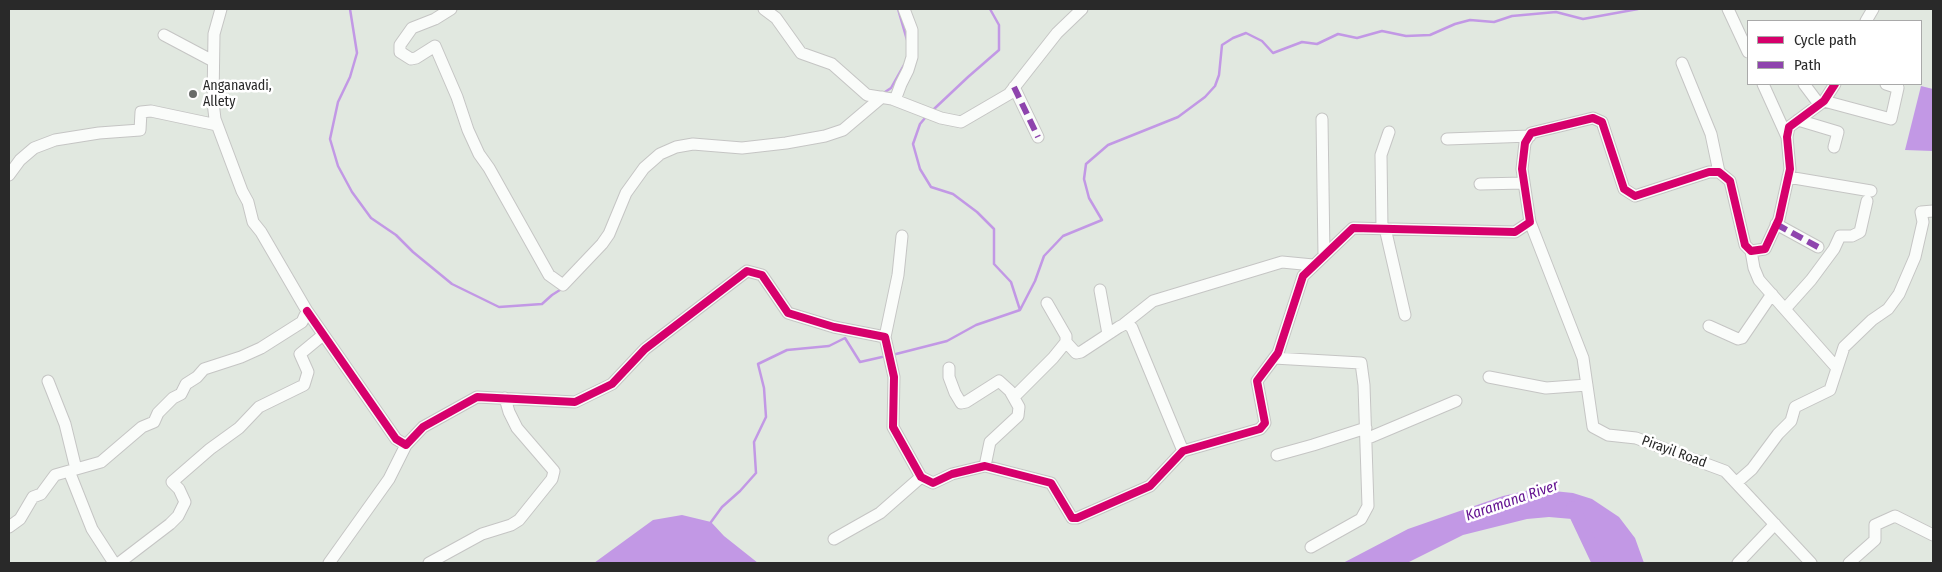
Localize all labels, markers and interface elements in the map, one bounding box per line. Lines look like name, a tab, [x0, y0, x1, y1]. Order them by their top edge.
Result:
legend	[1747, 20, 1922, 85]
text: Cycle path	[1794, 31, 1857, 49]
text: Path	[1794, 56, 1821, 74]
place label: Anganavadi, Allety	[203, 78, 272, 110]
marker: Anganavadi, Allety	[187, 88, 199, 100]
street label: Pirayil Road	[1639, 433, 1709, 471]
water label: Karamana River	[1463, 477, 1561, 525]

